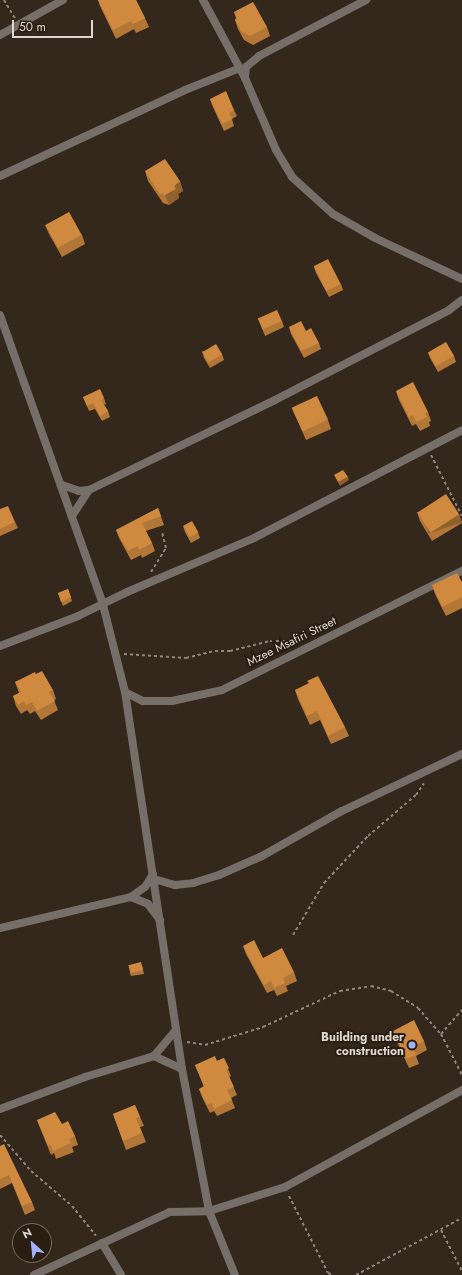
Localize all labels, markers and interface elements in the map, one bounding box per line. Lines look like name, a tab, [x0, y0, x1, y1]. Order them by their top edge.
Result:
scale bar	[14, 12, 95, 38]
text: 50 m	[19, 18, 46, 36]
street label: Mzee Msafiri Street	[245, 614, 339, 670]
place label: Building under construction	[321, 1031, 404, 1059]
marker: Building under construction	[407, 1040, 417, 1050]
north arrow	[12, 1223, 52, 1263]
text: N	[19, 1224, 35, 1242]

